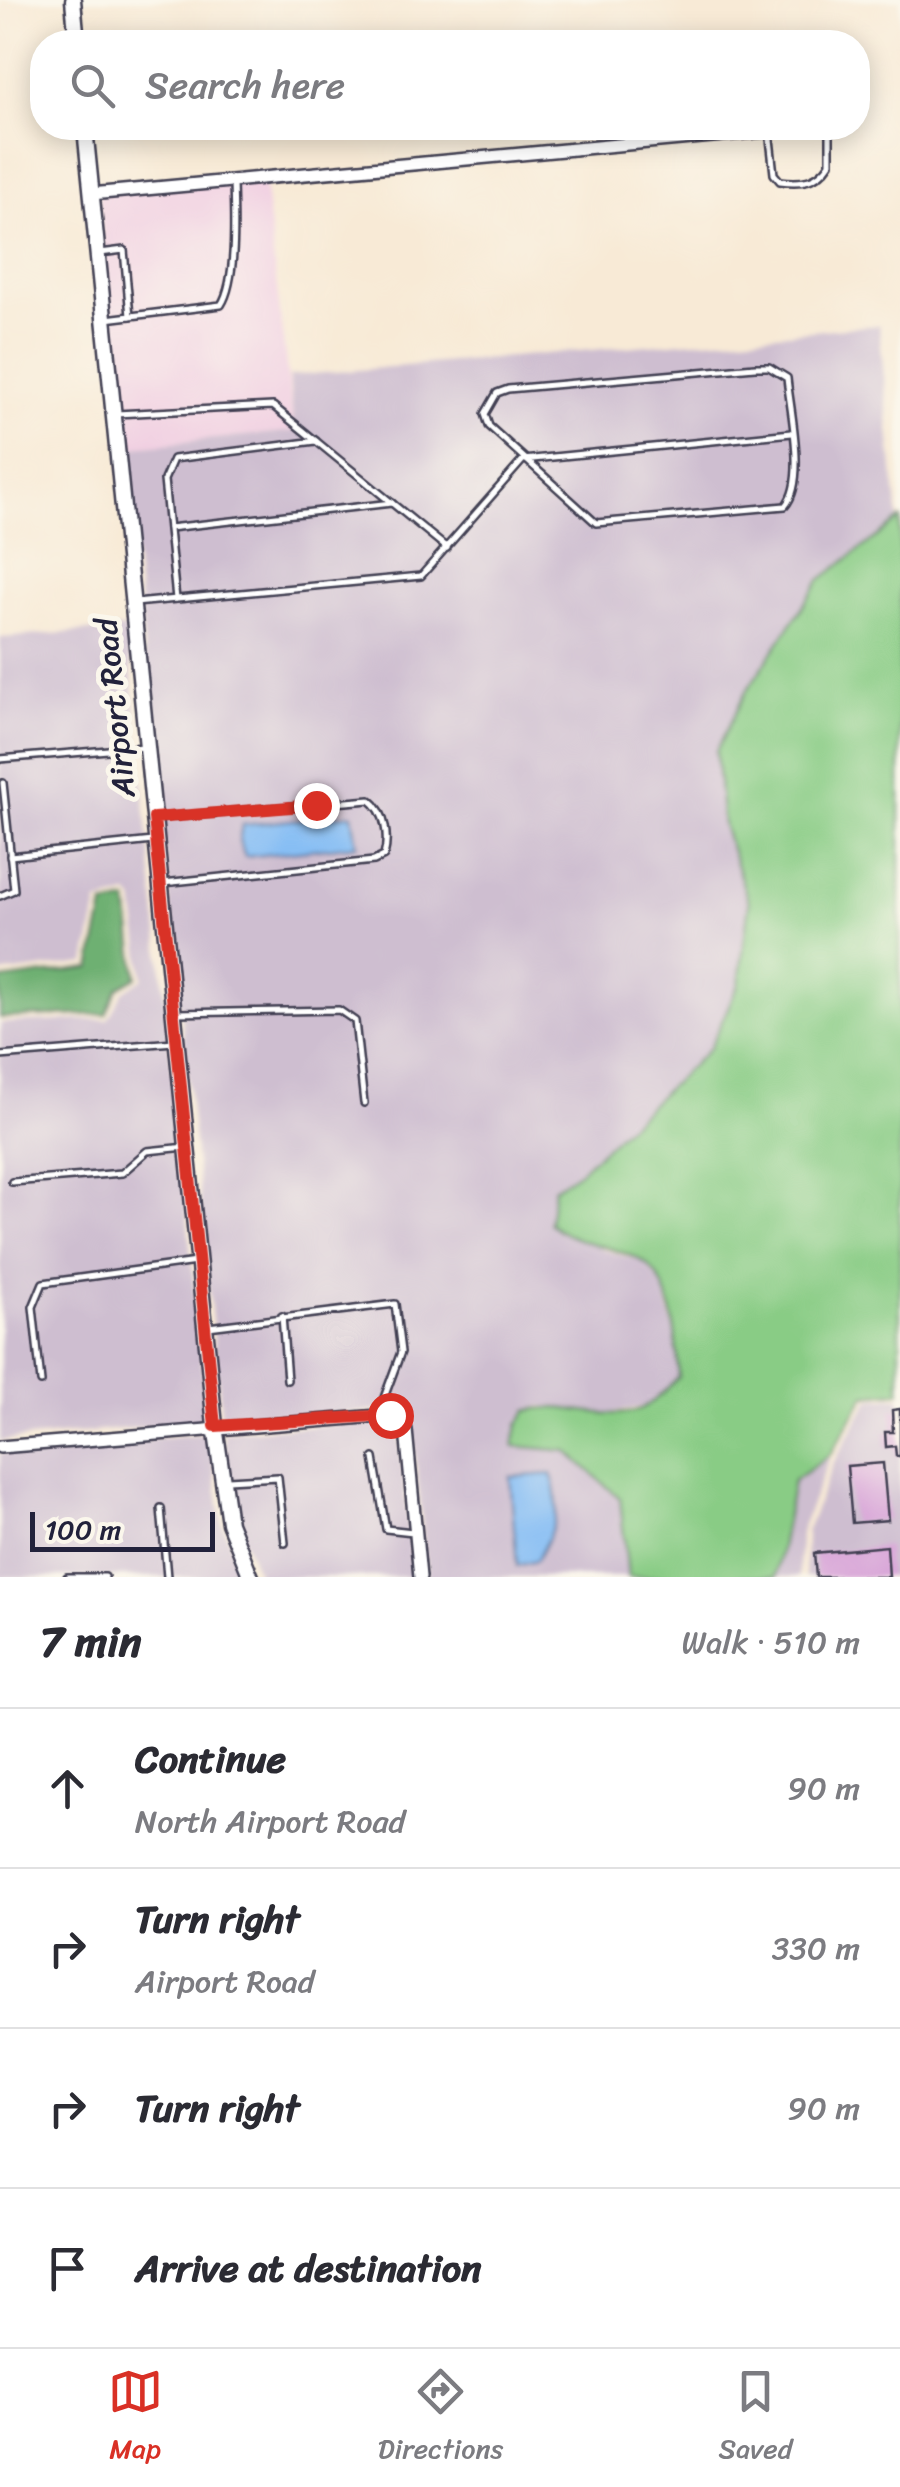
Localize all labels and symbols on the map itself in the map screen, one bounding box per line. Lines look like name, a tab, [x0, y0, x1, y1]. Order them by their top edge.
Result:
street label: Airport Road	[77, 614, 153, 801]
route end	[294, 783, 340, 829]
route start	[368, 1393, 414, 1439]
scale bar	[30, 1507, 215, 1552]

